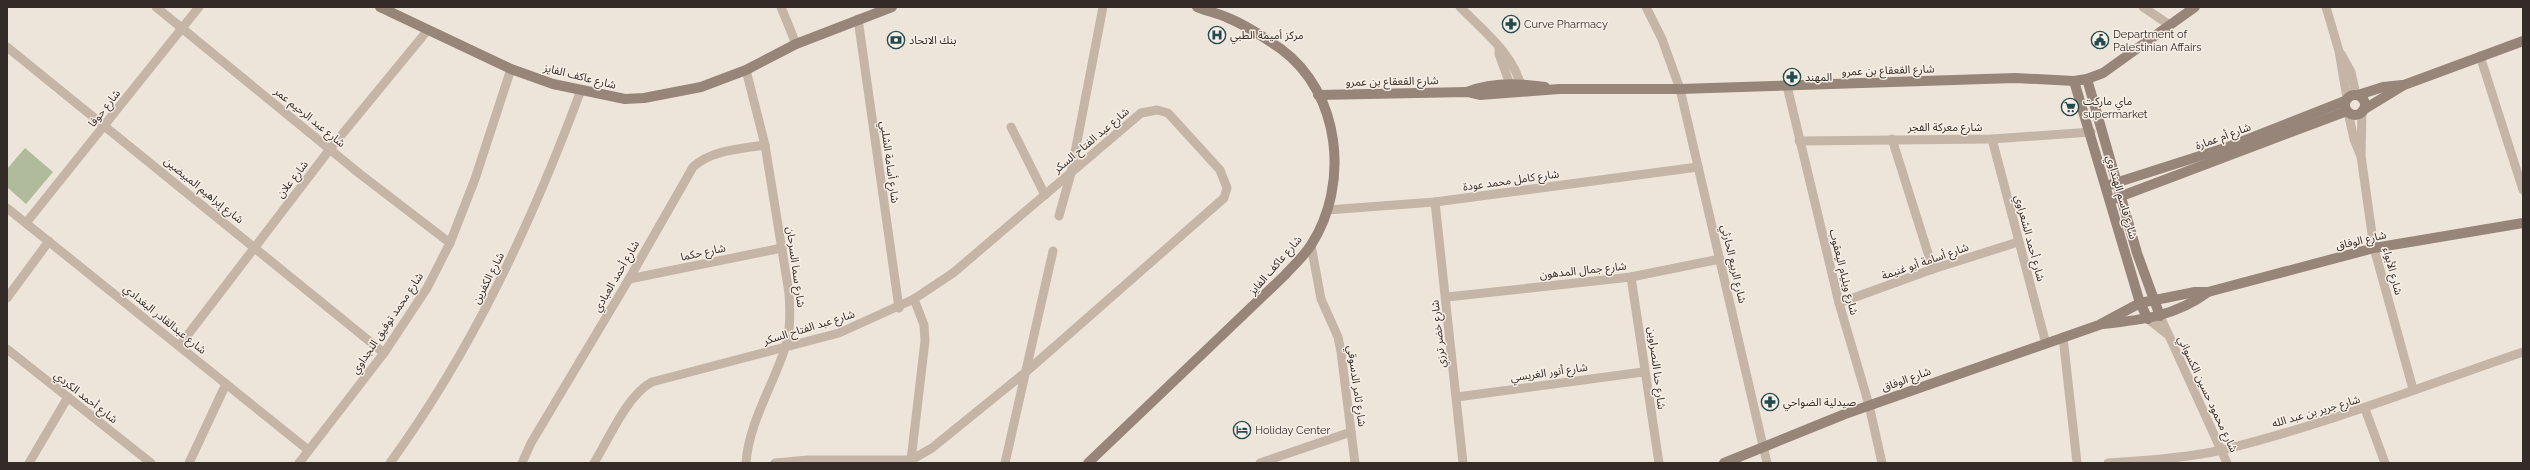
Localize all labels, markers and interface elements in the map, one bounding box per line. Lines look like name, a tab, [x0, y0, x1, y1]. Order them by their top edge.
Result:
pharmacy icon: Curve Pharmacy	[1501, 14, 1521, 34]
place label: Curve Pharmacy	[1524, 18, 1608, 31]
hospital icon: مركز أميمة الطبي	[1207, 25, 1227, 45]
place label: Department of Palestinian Affairs	[2113, 28, 2202, 54]
place label: مركز أميمة الطبي	[1230, 29, 1304, 45]
bank icon: بنك الاتحاد	[886, 30, 906, 50]
public building icon: Department of Palestinian Affairs	[2090, 30, 2110, 50]
place label: بنك الاتحاد	[909, 34, 956, 47]
street label: شارع عاكف الفايز	[541, 61, 618, 93]
street label: شارع القعقاع بن عمرو	[1841, 62, 1935, 80]
pharmacy icon: المهند	[1782, 67, 1802, 87]
place label: المهند	[1805, 71, 1832, 84]
street label: شارع القعقاع بن عمرو	[1345, 74, 1439, 90]
street label: شارع عبد الرحيم عمر	[270, 84, 348, 152]
street label: شارع حوفا	[86, 87, 124, 130]
place label: ماي ماركت supermarket	[2083, 95, 2148, 121]
supermarket icon: ماي ماركت supermarket	[2060, 97, 2080, 117]
street label: شارع عبد الفتاح السكر	[1050, 105, 1133, 177]
street label: شارع أسامة الشلبي	[875, 120, 902, 205]
street label: شارع أم عمارة	[2194, 120, 2253, 153]
street label: شارع معركة الفجر	[1907, 121, 1983, 135]
street label: شارع إبراهيم المبيضين	[160, 154, 246, 228]
street label: شارع قاسم الهنداوي	[2101, 154, 2140, 242]
street label: شارع علان	[274, 158, 312, 201]
street label: شارع كامل محمد عودة	[1462, 167, 1560, 195]
street label: شارع أحمد الشعراوي	[2009, 193, 2048, 284]
street label: شارع الربيع الحارثي	[1716, 224, 1749, 306]
street label: شارع سما السرحان	[782, 226, 808, 309]
street label: شارع ويليام اليعقوب	[1826, 228, 1861, 317]
street label: شارع الوفاق	[2335, 228, 2388, 254]
street label: شارع عاكف الفايز	[1245, 233, 1306, 299]
street label: شارع أحمد العبادي	[590, 238, 644, 315]
street label: شارع أسامة أبو غنيمة	[1880, 240, 1971, 283]
street label: شارع حكما	[679, 241, 727, 265]
street label: شارع الأبواء	[2379, 246, 2405, 297]
street label: شارع الكفرين	[470, 250, 508, 307]
street label: شارع جمال المدهون	[1539, 259, 1628, 283]
street label: شارع محمد توفيق النجداوي	[349, 270, 428, 378]
street label: شارع عبدالقادر البغدادي	[119, 282, 209, 359]
street label: شارع خضر ترزي	[1428, 299, 1451, 369]
street label: شارع عبد الفتاح السكر	[761, 307, 857, 349]
street label: شارع حنا النصراوين	[1644, 326, 1668, 411]
street label: شارع محمود حسين الكسواني	[2173, 334, 2240, 456]
street label: شارع ثامر الدسوقي	[1342, 345, 1369, 428]
street label: شارع أنور الغريسي	[1510, 360, 1589, 387]
street label: شارع الوفاق	[1880, 364, 1933, 395]
street label: شارع أحمد الكردي	[50, 368, 121, 428]
pharmacy icon: صيدلية الضواحي	[1760, 392, 1780, 412]
street label: شارع جرير بن عبد الله	[2271, 393, 2362, 431]
place label: صيدلية الضواحي	[1783, 396, 1856, 412]
hotel icon: Holiday Center	[1232, 420, 1252, 440]
place label: Holiday Center	[1255, 424, 1330, 437]

